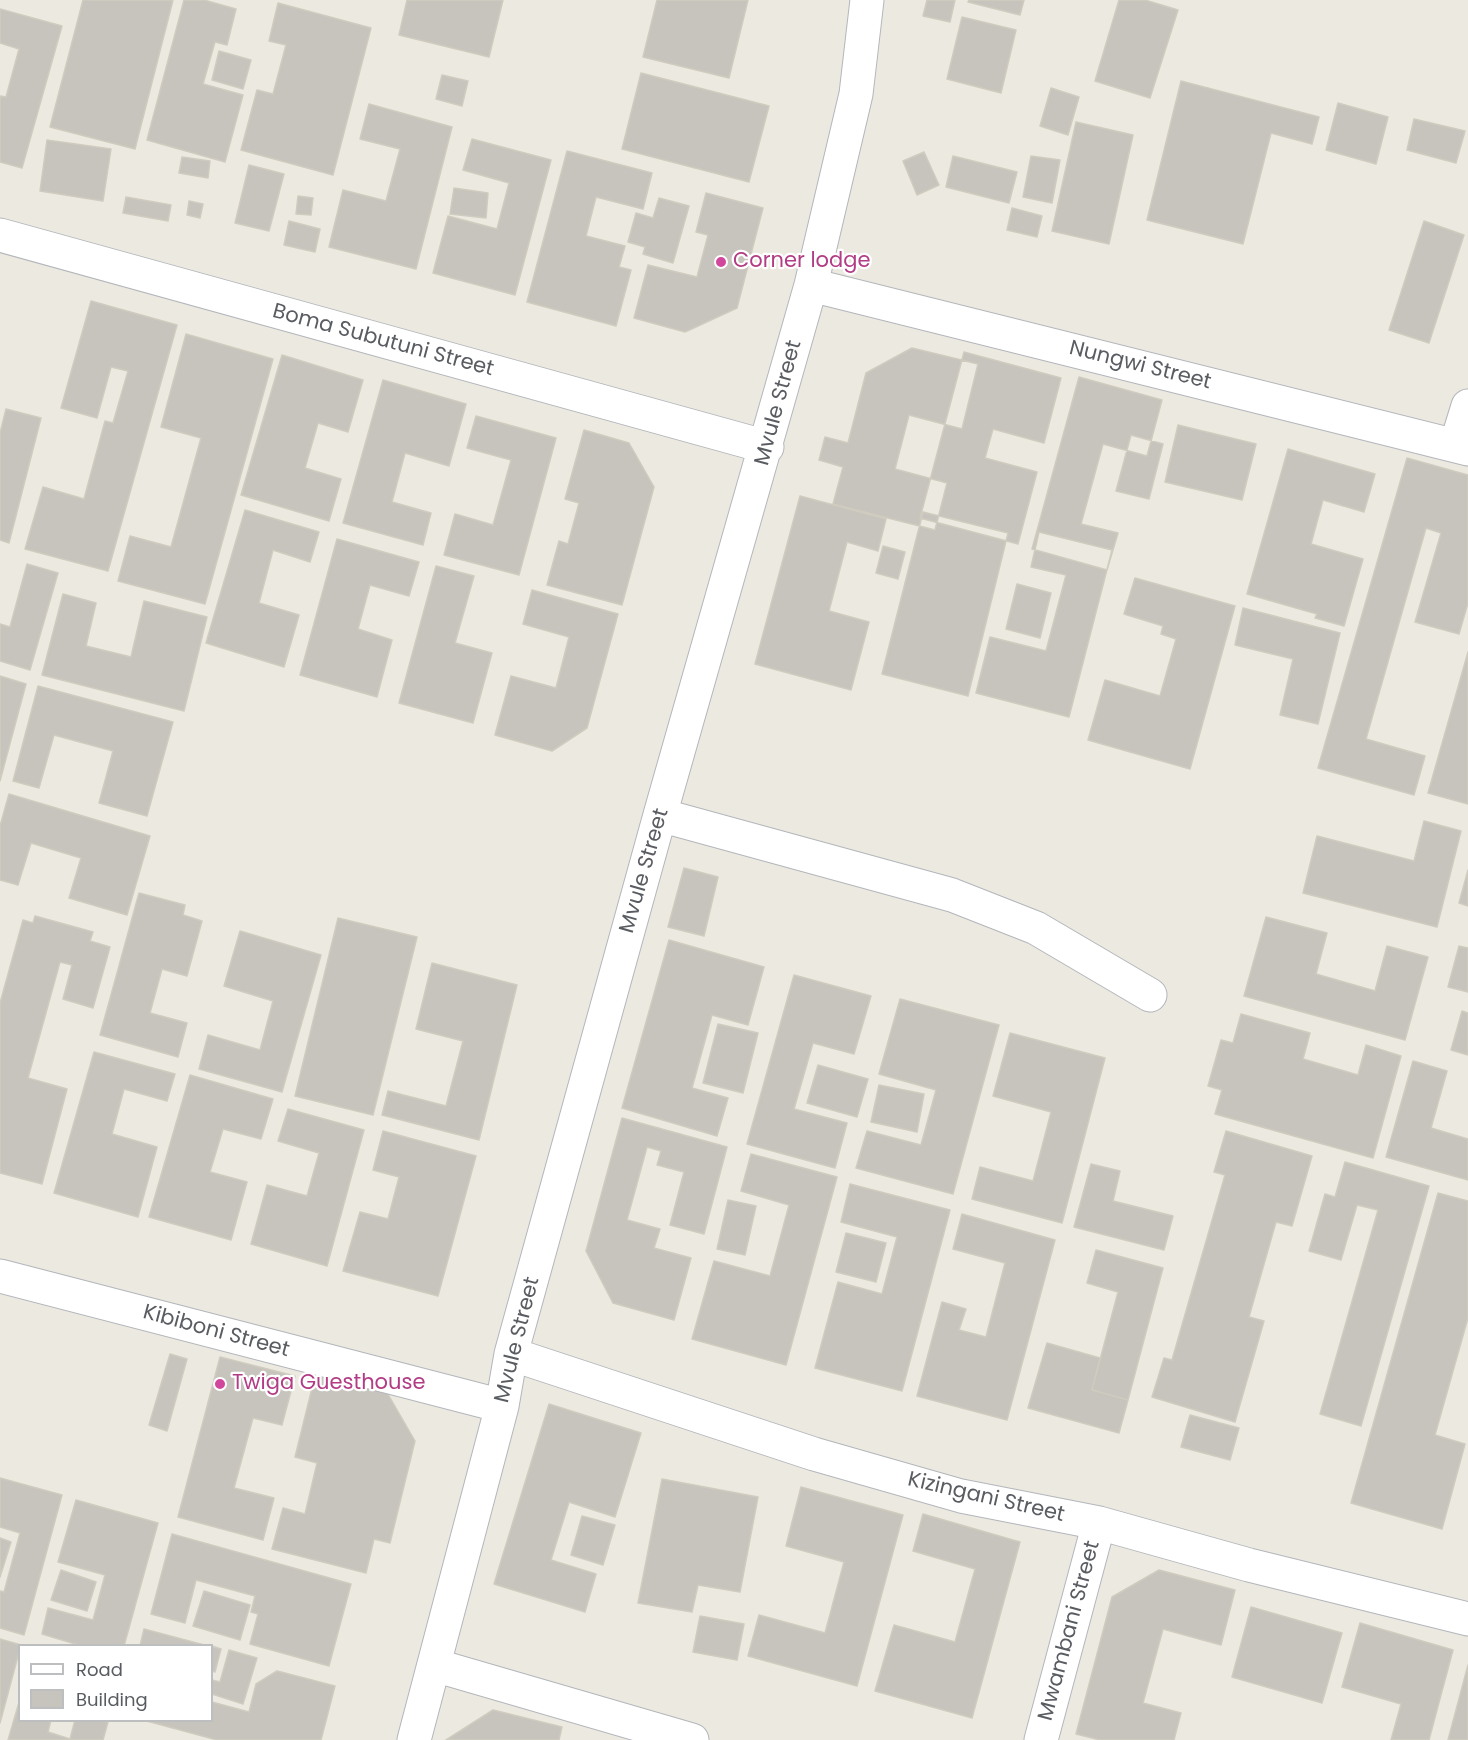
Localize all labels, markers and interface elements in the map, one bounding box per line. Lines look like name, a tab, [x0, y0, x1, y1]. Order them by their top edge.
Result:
place label: Corner lodge	[733, 249, 870, 275]
marker: Corner lodge	[714, 255, 728, 269]
street label: Boma Subutuni Street	[270, 299, 496, 383]
street label: Nungwi Street	[1066, 336, 1214, 396]
street label: Mvule Street	[750, 338, 808, 468]
street label: Mvule Street	[615, 806, 675, 936]
street label: Mvule Street	[490, 1275, 546, 1405]
street label: Kibiboni Street	[140, 1300, 292, 1364]
place label: Twiga Guesthouse	[232, 1371, 425, 1397]
marker: Twiga Guesthouse	[213, 1377, 227, 1391]
street label: Kizingani Street	[905, 1468, 1067, 1528]
street label: Mwambani Street	[1034, 1538, 1106, 1724]
legend	[18, 1644, 213, 1722]
text: Road	[76, 1657, 123, 1682]
text: Building	[76, 1687, 148, 1712]

